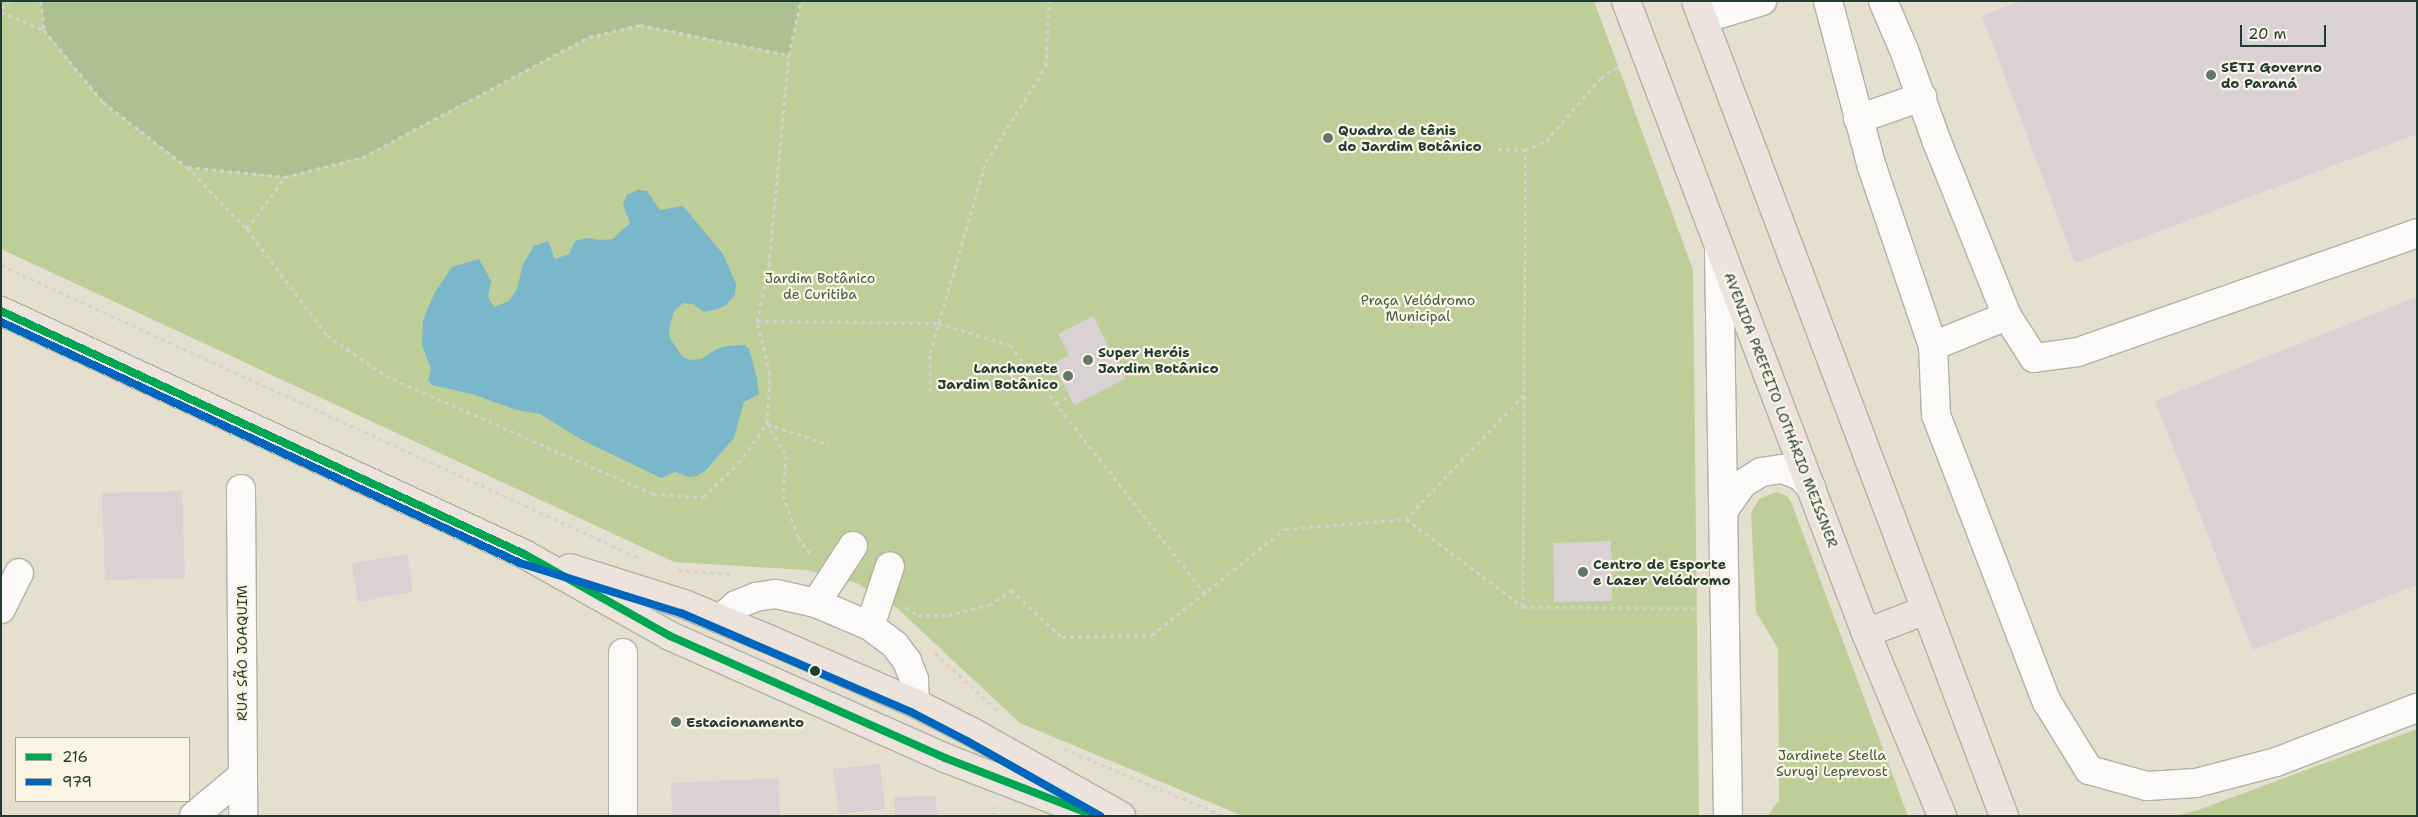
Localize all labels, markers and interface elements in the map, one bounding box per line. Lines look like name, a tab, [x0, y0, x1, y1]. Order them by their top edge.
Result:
scale bar	[2243, 15, 2329, 47]
text: 20 m	[2248, 24, 2287, 44]
place label: SETI Governo do Paraná	[2221, 59, 2322, 92]
marker: SETI Governo do Paraná	[2205, 69, 2217, 81]
place label: Quadra de tênis do Jardim Botânico	[1338, 122, 1482, 154]
marker: Quadra de tênis do Jardim Botânico	[1322, 132, 1334, 144]
park label: Jardim Botânico de Curitiba	[765, 270, 875, 302]
street label: AVENIDA PREFEITO LOTHÁRIO MEISSNER	[1721, 270, 1841, 550]
park label: Praça Velódromo Municipal	[1361, 292, 1475, 324]
place label: Super Heróis Jardim Botânico	[1098, 344, 1218, 377]
marker: Super Heróis Jardim Botânico	[1082, 354, 1094, 366]
place label: Lanchonete Jardim Botânico	[938, 360, 1058, 392]
marker: Lanchonete Jardim Botânico	[1062, 370, 1074, 382]
place label: Centro de Esporte e Lazer Velódromo	[1593, 556, 1731, 588]
marker: Centro de Esporte e Lazer Velódromo	[1577, 566, 1589, 578]
street label: RUA SÃO JOAQUIM	[234, 585, 250, 721]
unlabelled marker	[810, 666, 820, 676]
place label: Estacionamento	[686, 714, 804, 730]
marker: Estacionamento	[670, 716, 682, 728]
legend	[15, 737, 190, 802]
text: 216	[62, 747, 88, 767]
park label: Jardinete Stella Surugi Leprevost	[1776, 747, 1888, 780]
text: 979	[62, 772, 92, 792]

